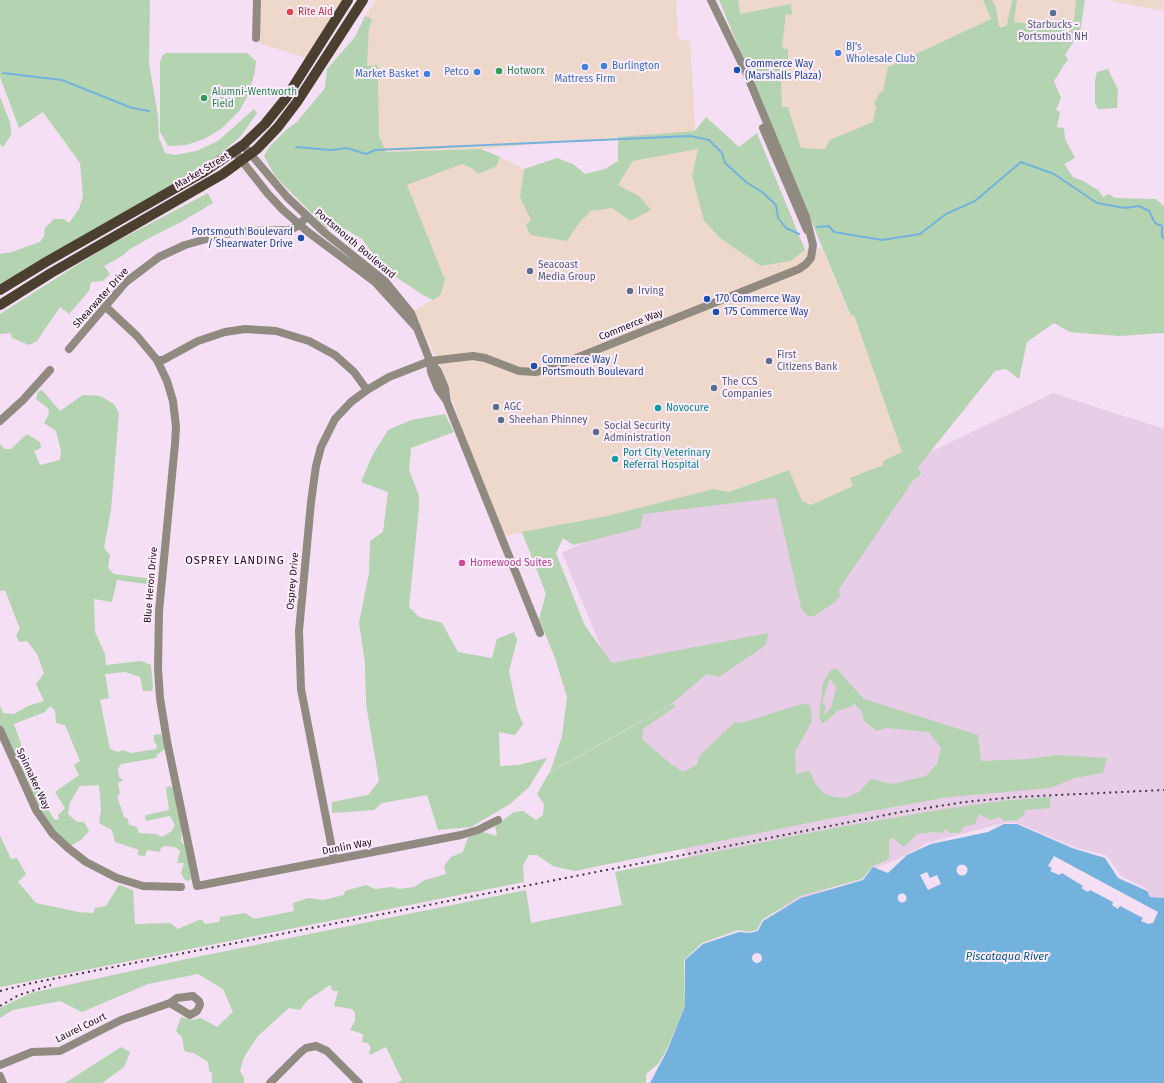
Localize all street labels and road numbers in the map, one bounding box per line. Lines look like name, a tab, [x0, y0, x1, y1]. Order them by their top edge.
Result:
street label: Market Street	[173, 150, 231, 192]
street label: Portsmouth Boulevard	[312, 207, 398, 281]
street label: Shearwater Drive	[71, 265, 131, 331]
street label: Commerce Way	[597, 307, 665, 343]
street label: Blue Heron Drive	[142, 546, 160, 624]
street label: Osprey Drive	[285, 552, 301, 610]
street label: Spinnaker Way	[14, 746, 52, 812]
street label: Dunlin Way	[321, 836, 373, 858]
street label: Laurel Court	[54, 1010, 108, 1046]

